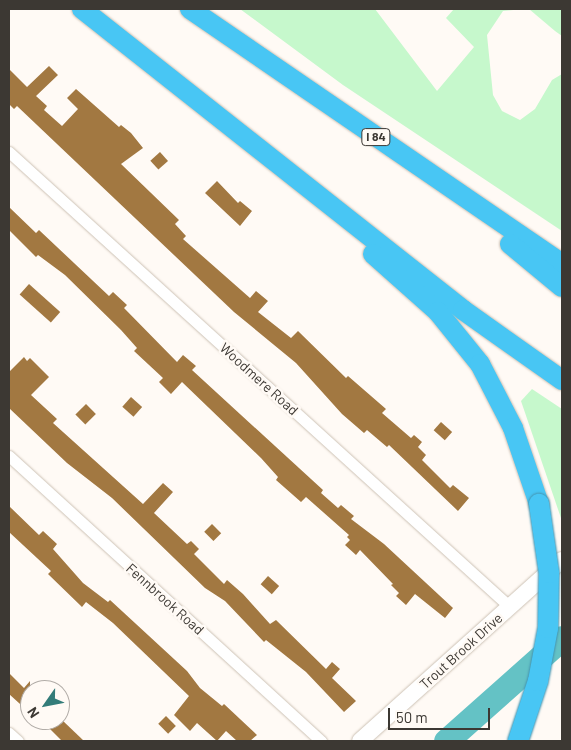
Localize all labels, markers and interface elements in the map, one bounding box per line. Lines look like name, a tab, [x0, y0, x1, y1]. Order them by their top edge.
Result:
road number: I 84	[361, 128, 391, 146]
street label: Woodmere Road	[216, 339, 302, 419]
street label: Fennbrook Road	[123, 560, 207, 638]
street label: Trout Brook Drive	[416, 610, 506, 692]
north arrow	[20, 680, 70, 730]
scale bar	[391, 698, 494, 730]
text: N	[23, 704, 43, 721]
text: 50 m	[396, 708, 428, 726]

